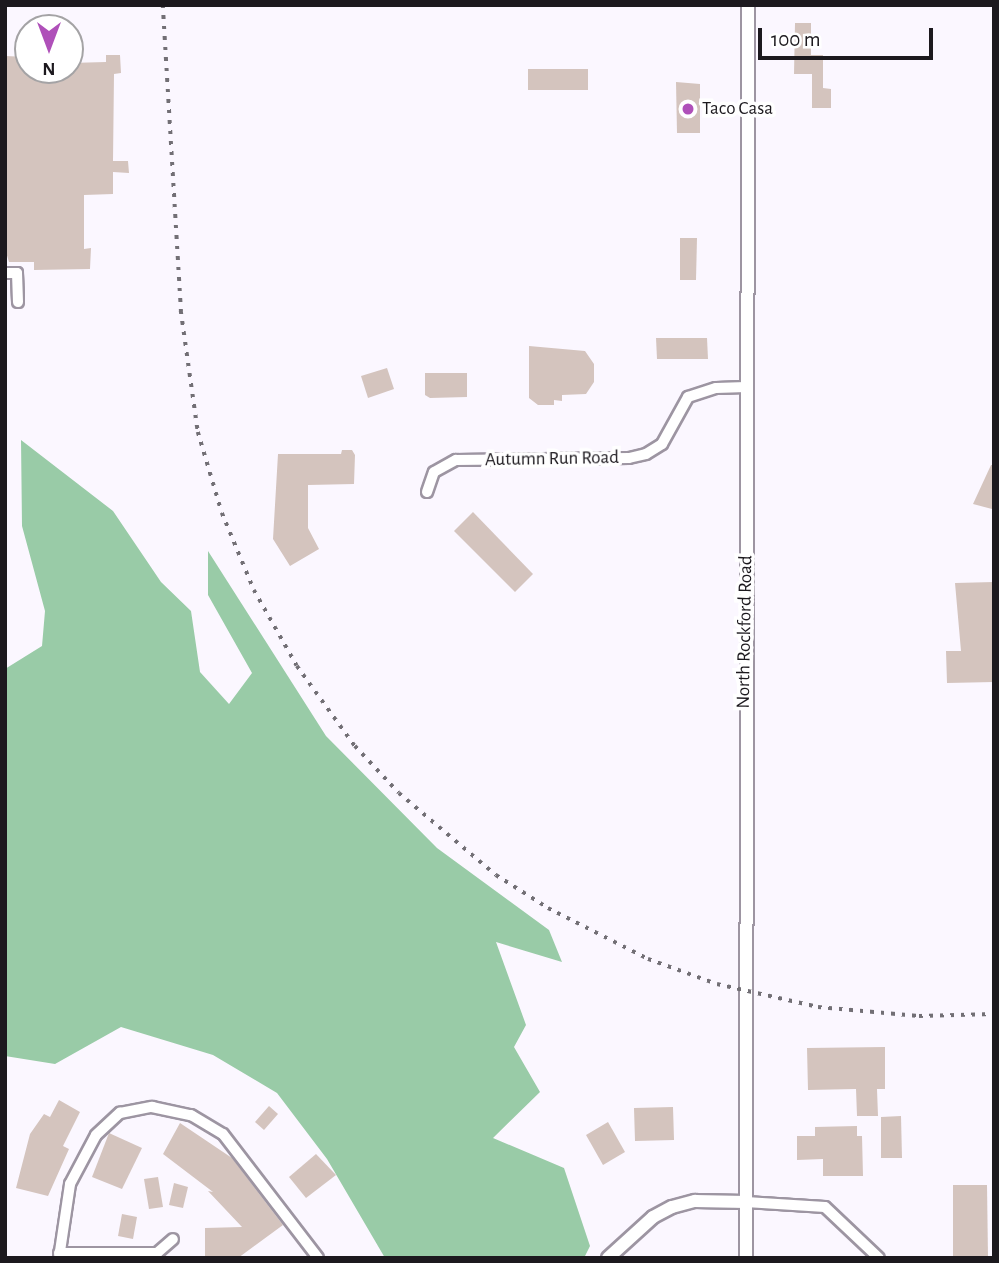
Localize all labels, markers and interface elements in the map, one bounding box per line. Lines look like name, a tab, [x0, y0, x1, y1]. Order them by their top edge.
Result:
north arrow	[14, 14, 84, 84]
scale bar	[761, 14, 936, 58]
text: 100 m	[771, 29, 821, 50]
text: N	[42, 59, 56, 78]
place label: Taco Casa	[702, 98, 773, 120]
marker: Taco Casa	[680, 101, 696, 117]
street label: Autumn Run Road	[485, 446, 619, 472]
street label: North Rockford Road	[732, 555, 758, 709]

